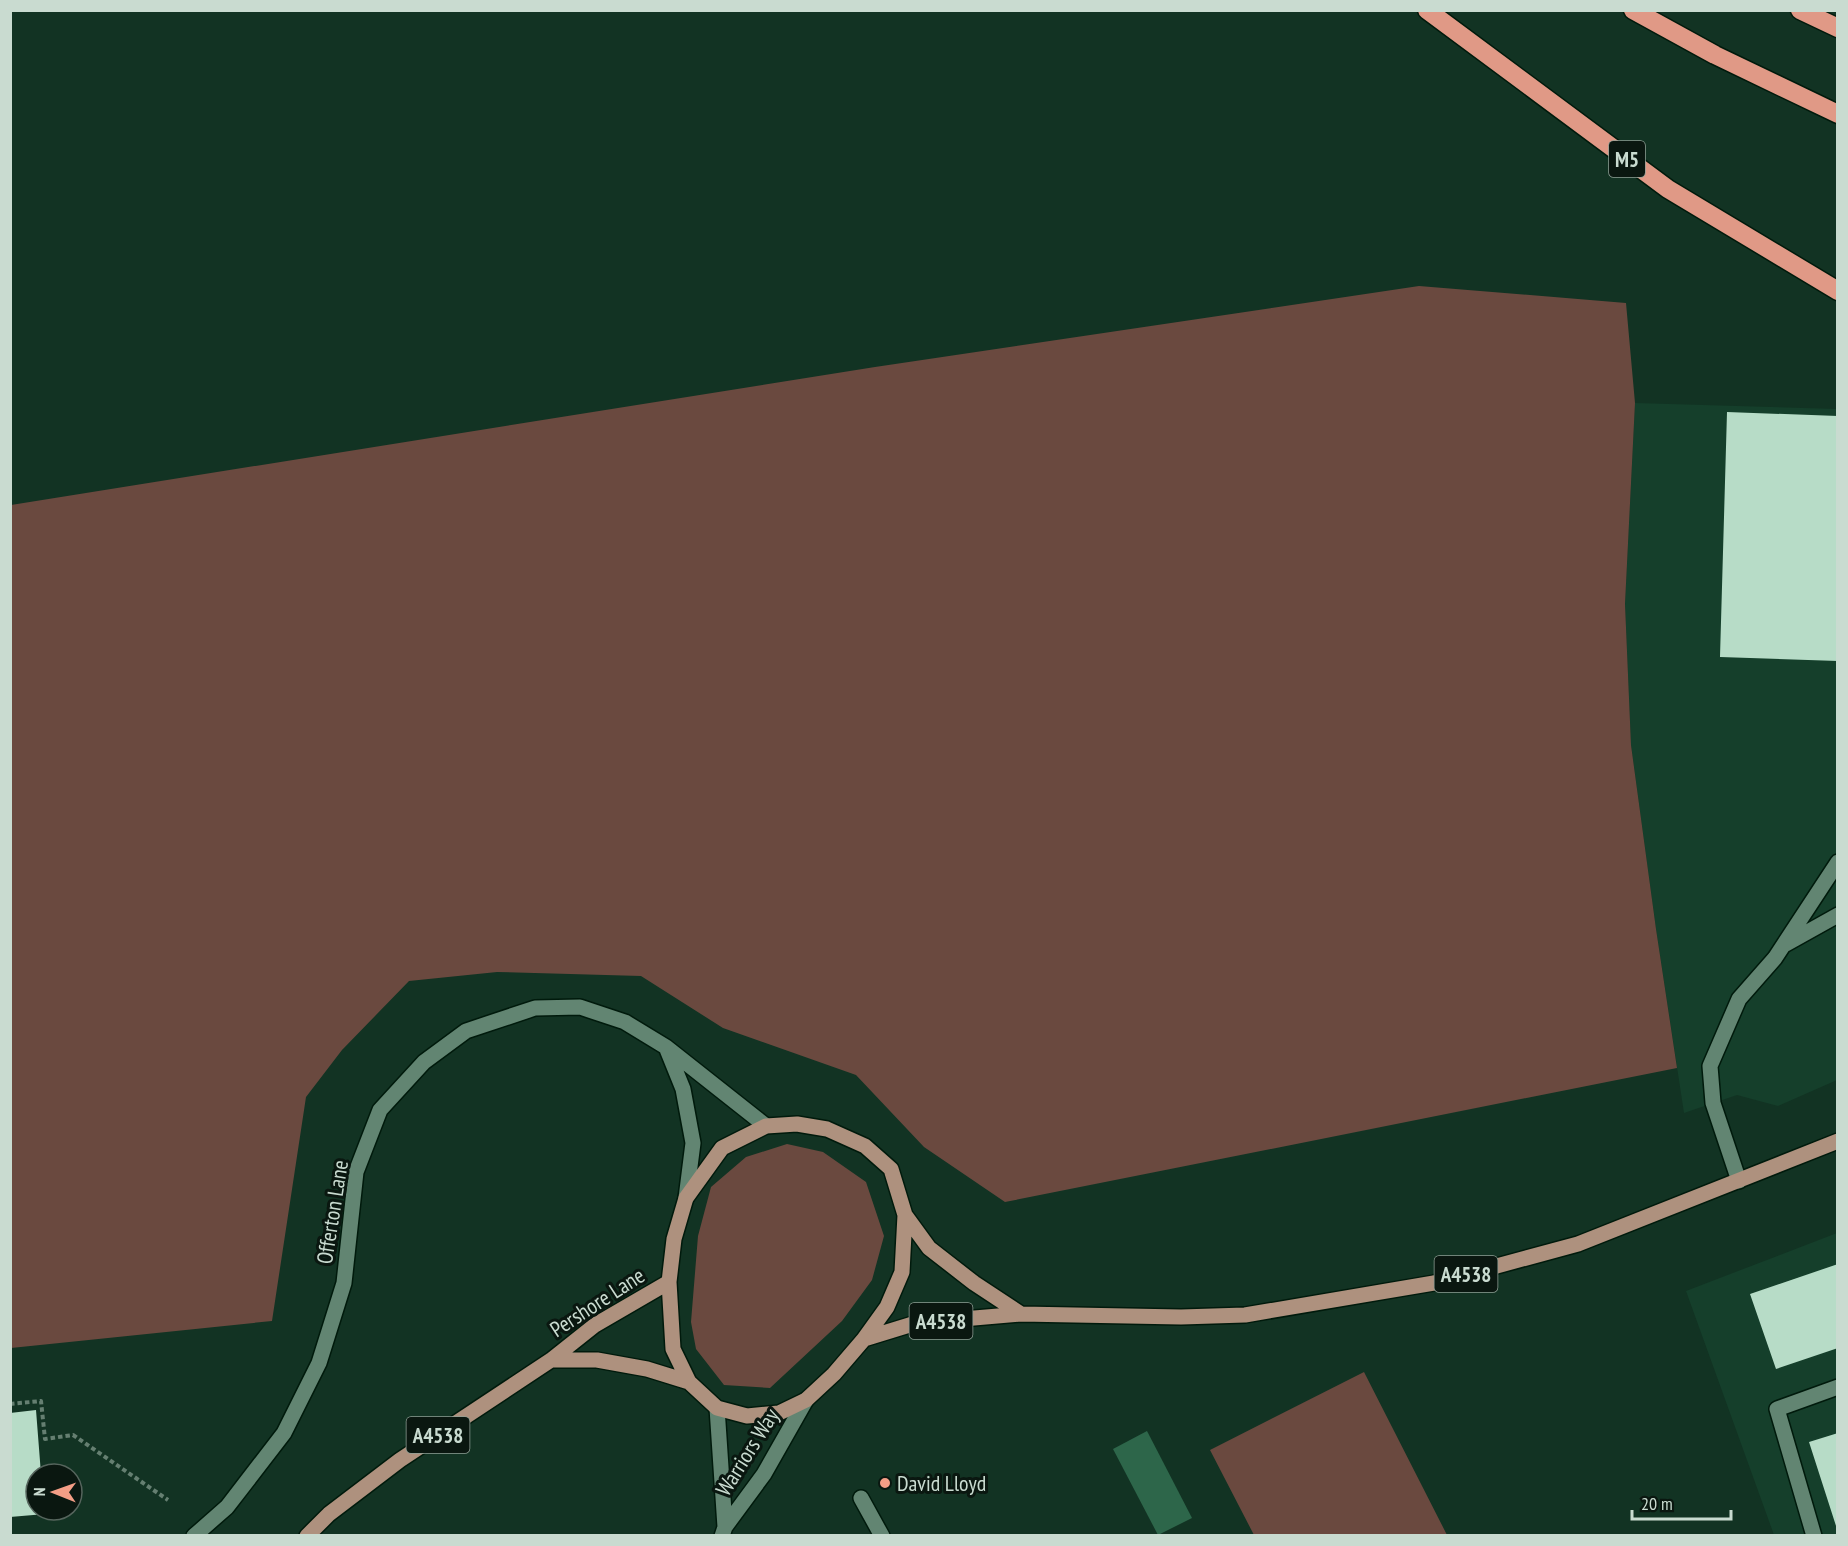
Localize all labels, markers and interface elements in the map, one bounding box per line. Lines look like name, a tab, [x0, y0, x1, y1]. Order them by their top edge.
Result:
road number: M5	[1609, 141, 1645, 177]
street label: Offerton Lane	[310, 1158, 354, 1266]
road number: A4538	[1434, 1256, 1498, 1292]
street label: Pershore Lane	[544, 1261, 650, 1343]
road number: A4538	[910, 1303, 972, 1339]
street label: Warriors Way	[709, 1402, 785, 1501]
road number: A4538	[406, 1417, 470, 1453]
north arrow	[24, 1462, 84, 1522]
place label: David Lloyd	[897, 1469, 986, 1497]
marker: David Lloyd	[878, 1476, 892, 1490]
scale bar	[1632, 1483, 1731, 1521]
text: N	[29, 1487, 49, 1496]
text: 20 m	[1641, 1492, 1673, 1515]

